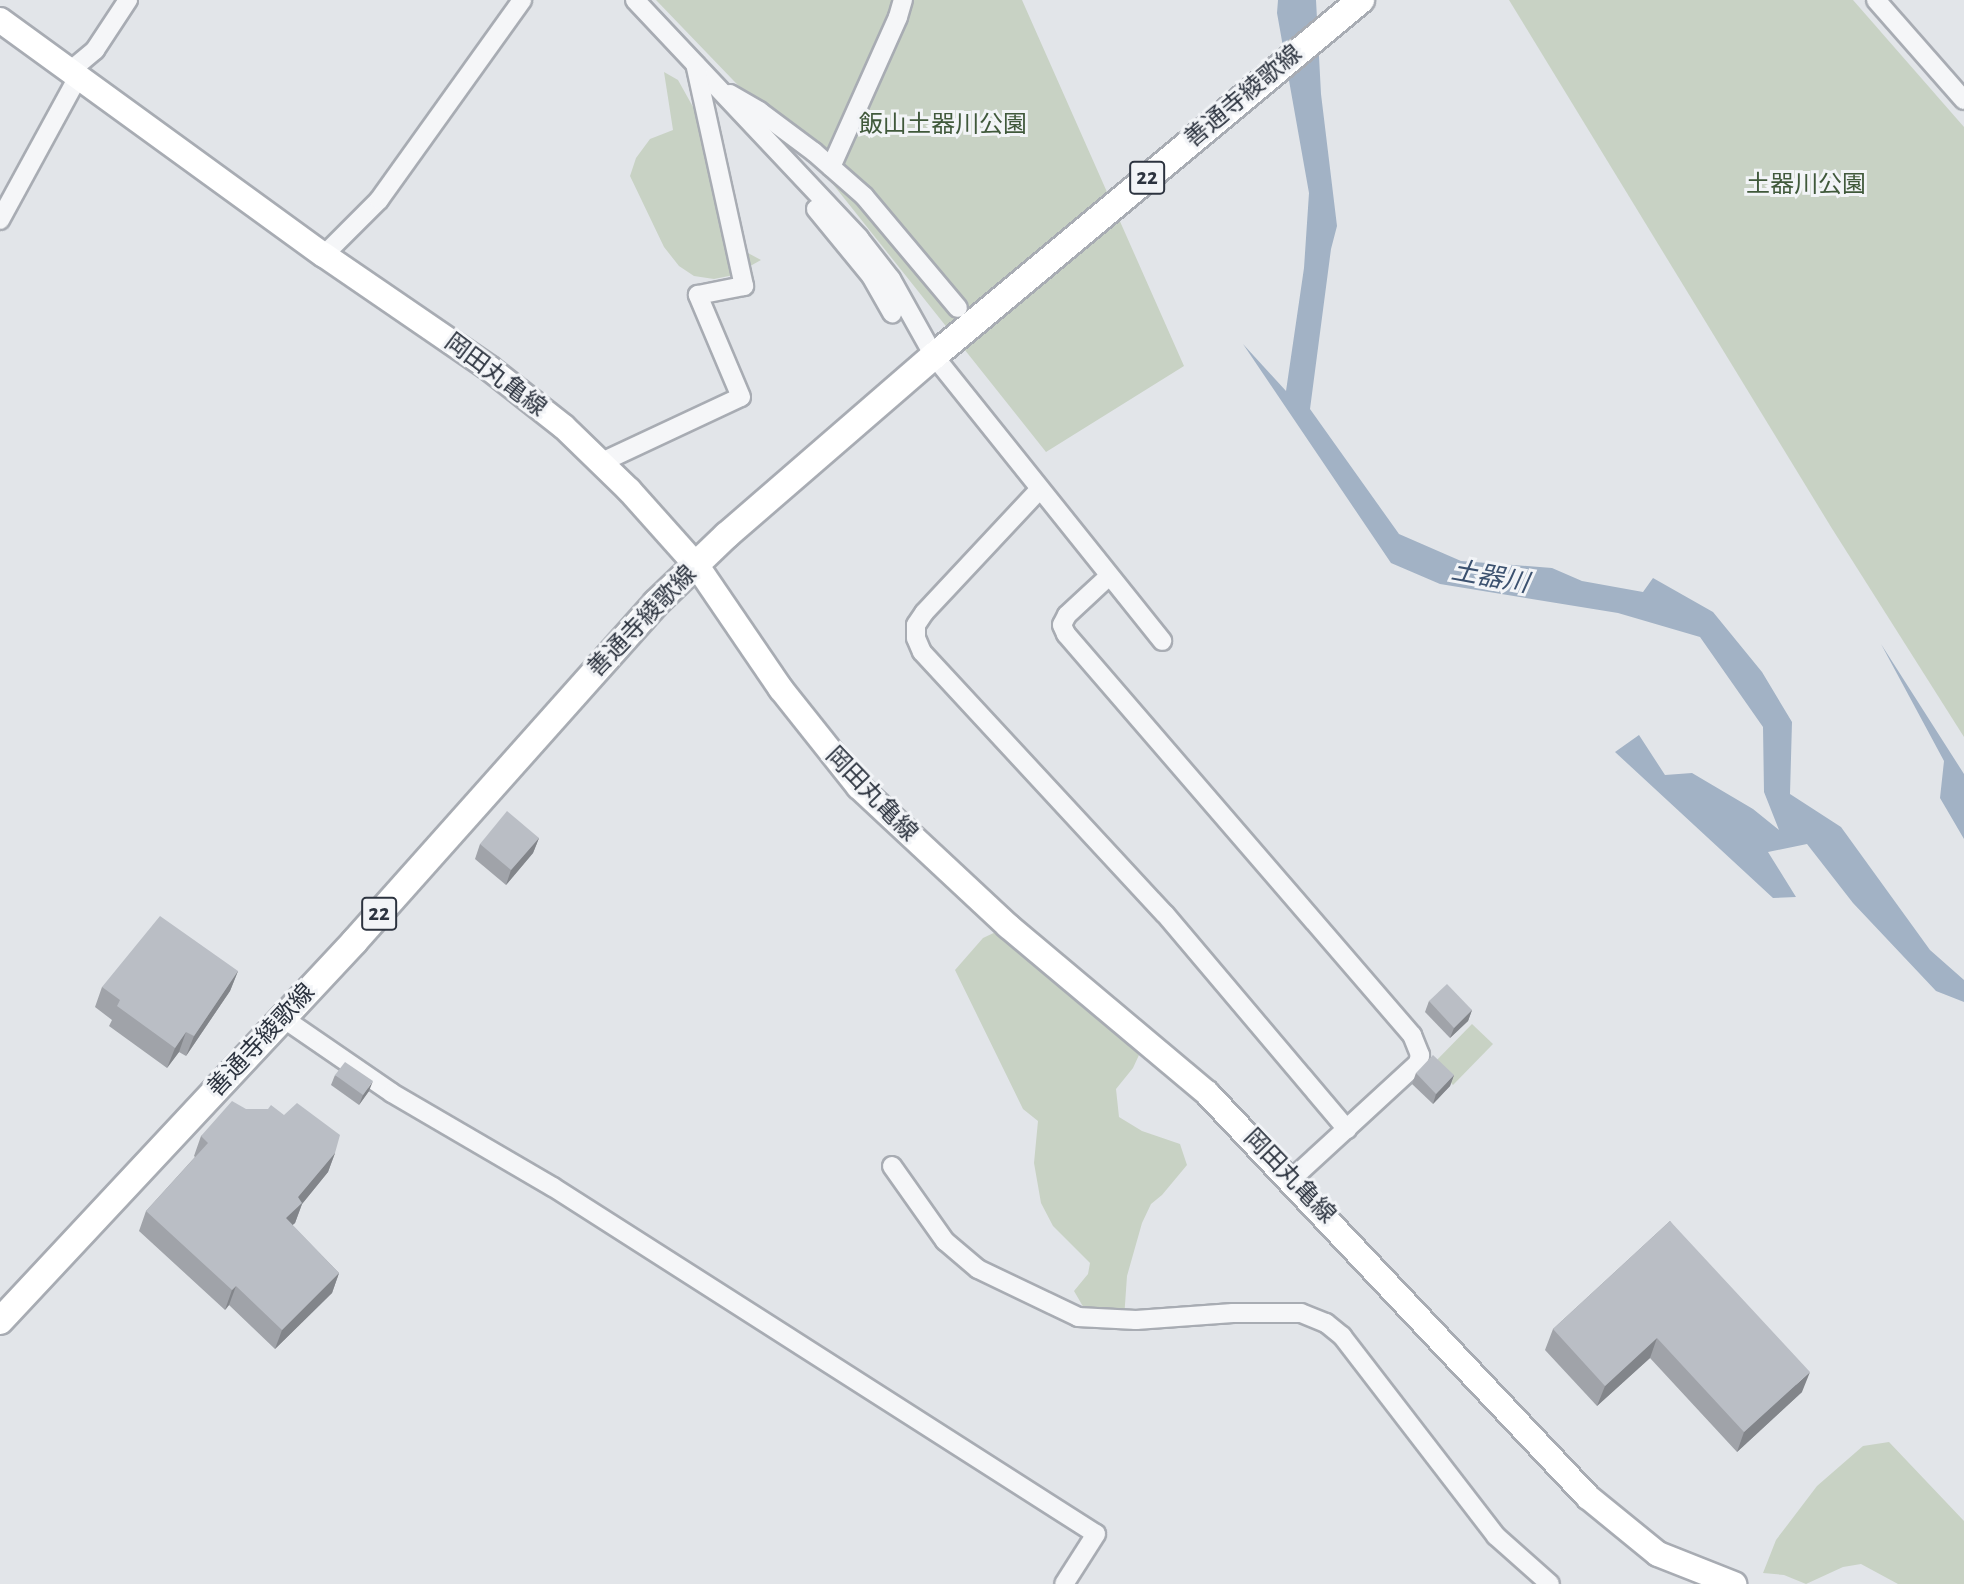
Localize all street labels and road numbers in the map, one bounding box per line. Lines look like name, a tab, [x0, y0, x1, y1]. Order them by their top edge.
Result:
street label: 善通寺綾歌線	[1180, 40, 1308, 154]
road number: 22	[1128, 158, 1166, 197]
street label: 岡田丸亀線	[438, 328, 552, 424]
street label: 善通寺綾歌線	[583, 560, 703, 684]
street label: 岡田丸亀線	[819, 742, 923, 848]
road number: 22	[360, 894, 398, 934]
street label: 善通寺綾歌線	[202, 979, 322, 1103]
street label: 岡田丸亀線	[1237, 1124, 1341, 1230]

